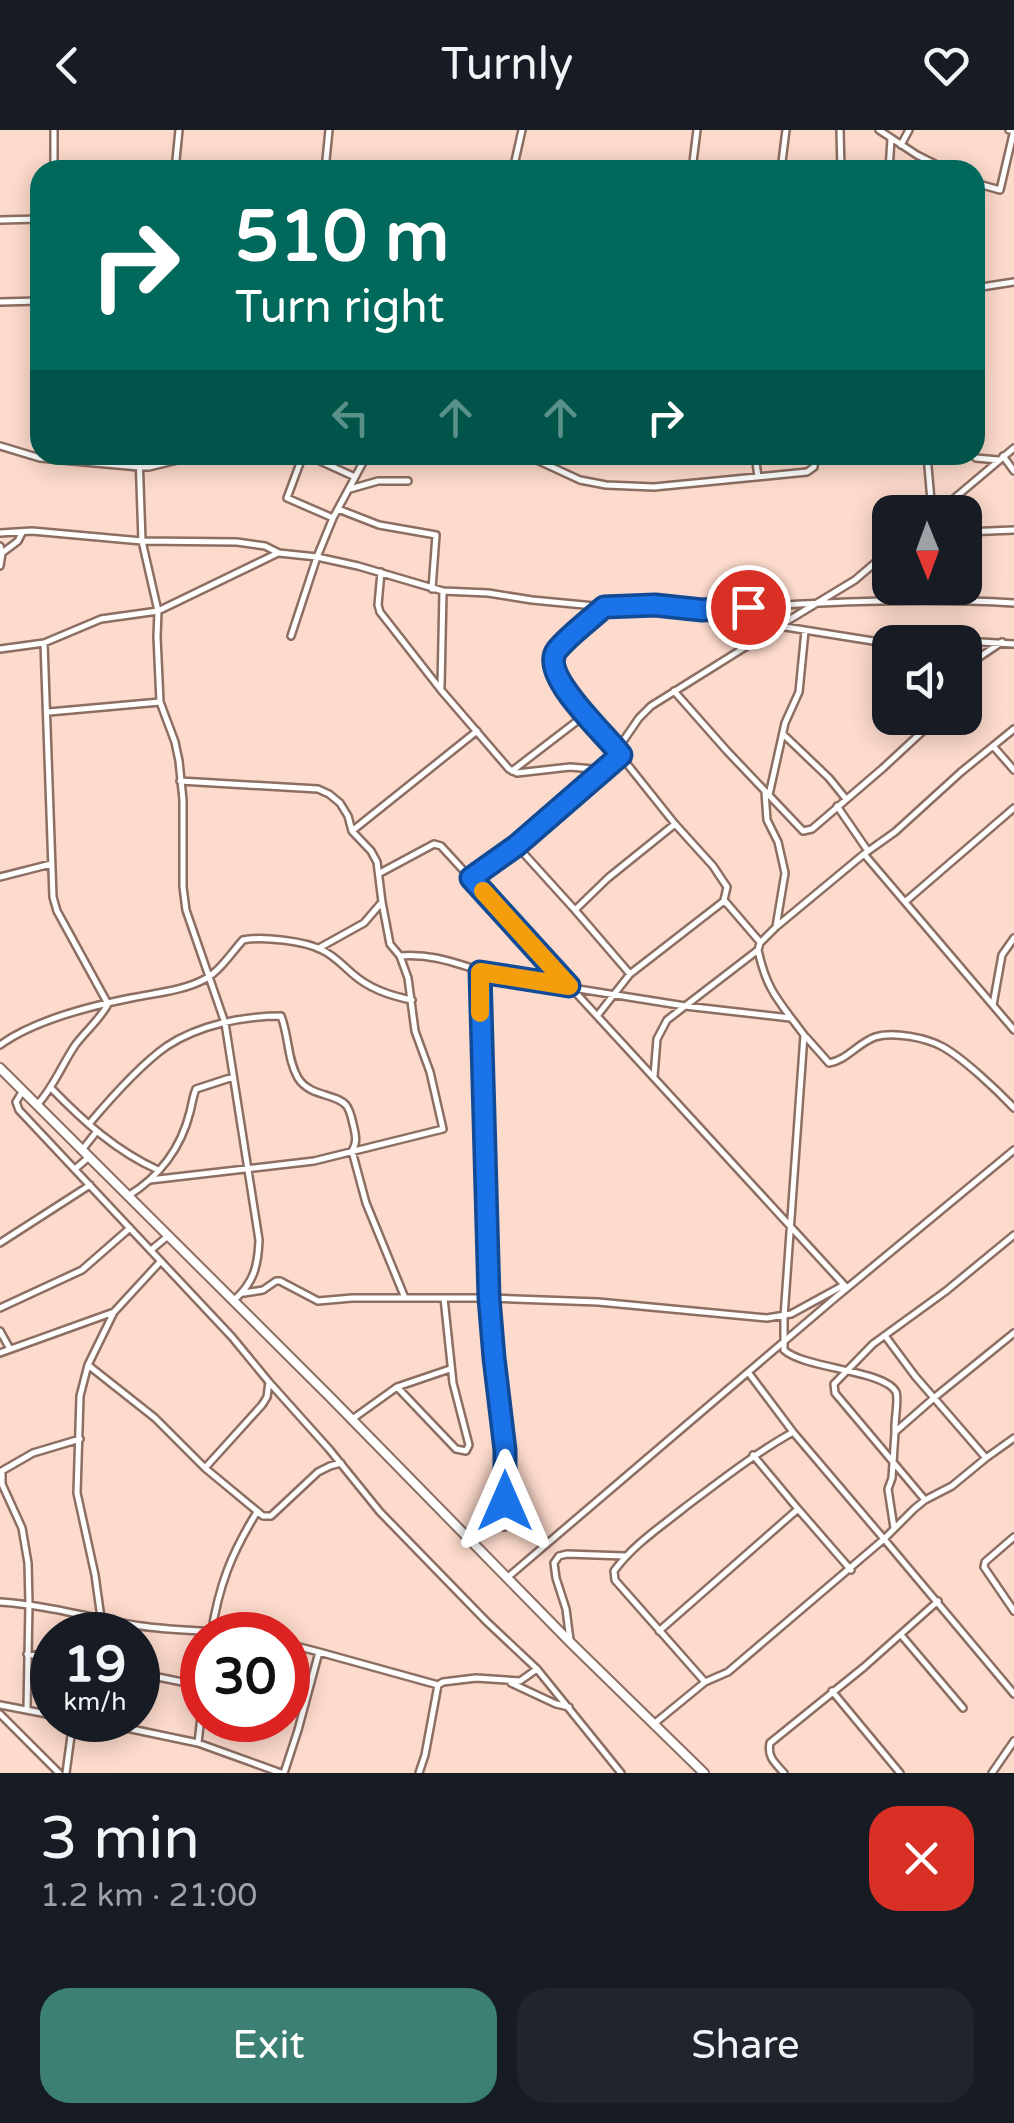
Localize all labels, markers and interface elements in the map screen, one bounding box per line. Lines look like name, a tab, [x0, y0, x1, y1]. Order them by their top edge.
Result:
icon: back	[40, 38, 95, 93]
text: Turnly	[441, 38, 573, 92]
icon: heart	[919, 38, 974, 93]
text: 510 m	[235, 196, 449, 280]
icon: right	[70, 200, 200, 330]
text: Turn right	[235, 281, 444, 335]
icon: left	[323, 390, 378, 445]
icon: ahead	[428, 390, 483, 445]
icon: ahead	[533, 390, 588, 445]
icon: right	[638, 390, 693, 445]
north arrow	[872, 495, 982, 605]
map controls	[872, 495, 982, 735]
pin	[706, 565, 791, 650]
icon: arrive	[721, 580, 776, 635]
button: sound	[872, 625, 982, 735]
position arrow	[453, 1449, 557, 1553]
speed limit sign: 30	[180, 1612, 310, 1742]
text: 19	[64, 1635, 126, 1695]
text: km/h	[64, 1687, 126, 1717]
text: 3 min	[40, 1803, 200, 1875]
button: close	[869, 1806, 974, 1911]
text: 1.2 km · 21:00	[40, 1877, 257, 1915]
button: Exit	[40, 1988, 497, 2103]
button: Share	[517, 1988, 974, 2103]

